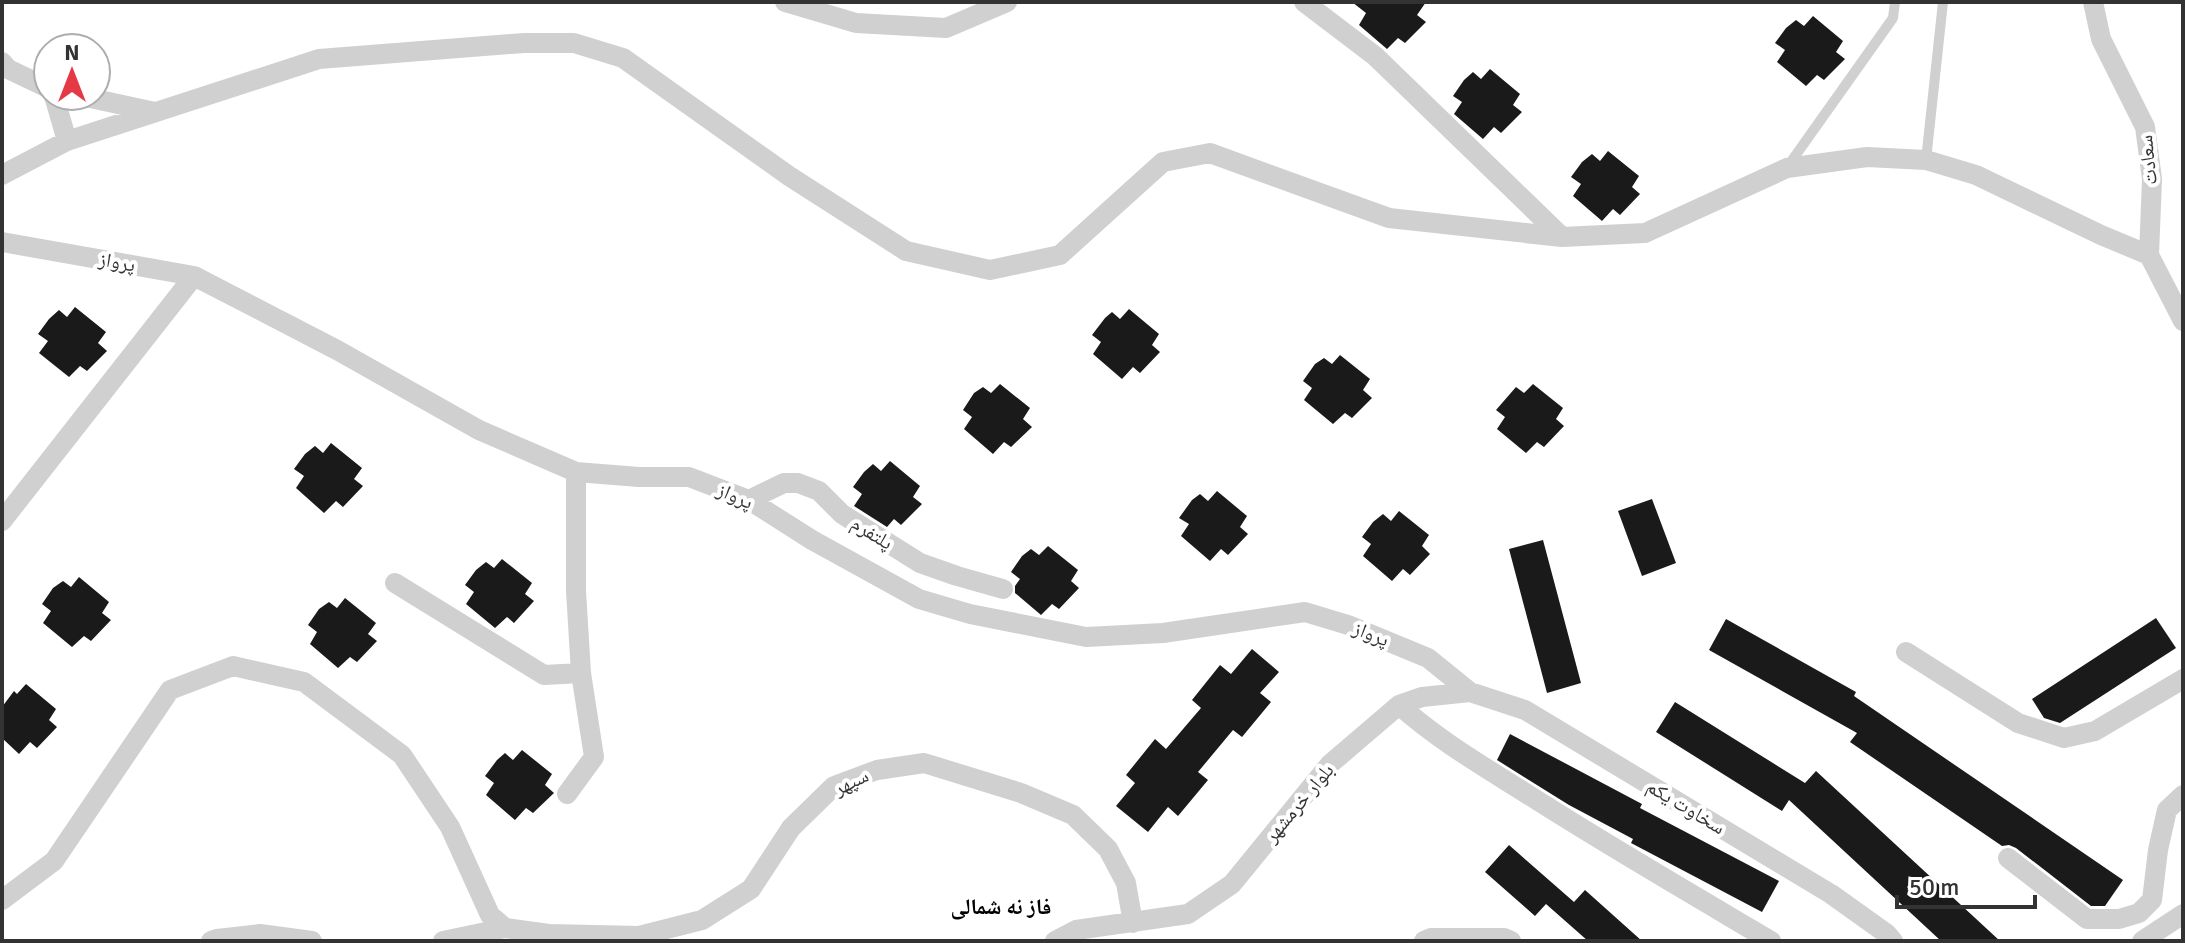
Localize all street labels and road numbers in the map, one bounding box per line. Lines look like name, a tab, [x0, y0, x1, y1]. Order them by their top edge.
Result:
street label: سعادت	[2133, 134, 2163, 186]
street label: پرواز	[96, 246, 137, 278]
street label: پرواز	[712, 477, 757, 515]
street label: پلتفرم	[846, 511, 898, 556]
street label: پرواز	[1348, 615, 1393, 653]
street label: بلوار خرمشهر	[1258, 758, 1339, 848]
street label: سپهر	[828, 763, 873, 802]
street label: سخاوت یکم	[1642, 774, 1730, 841]

